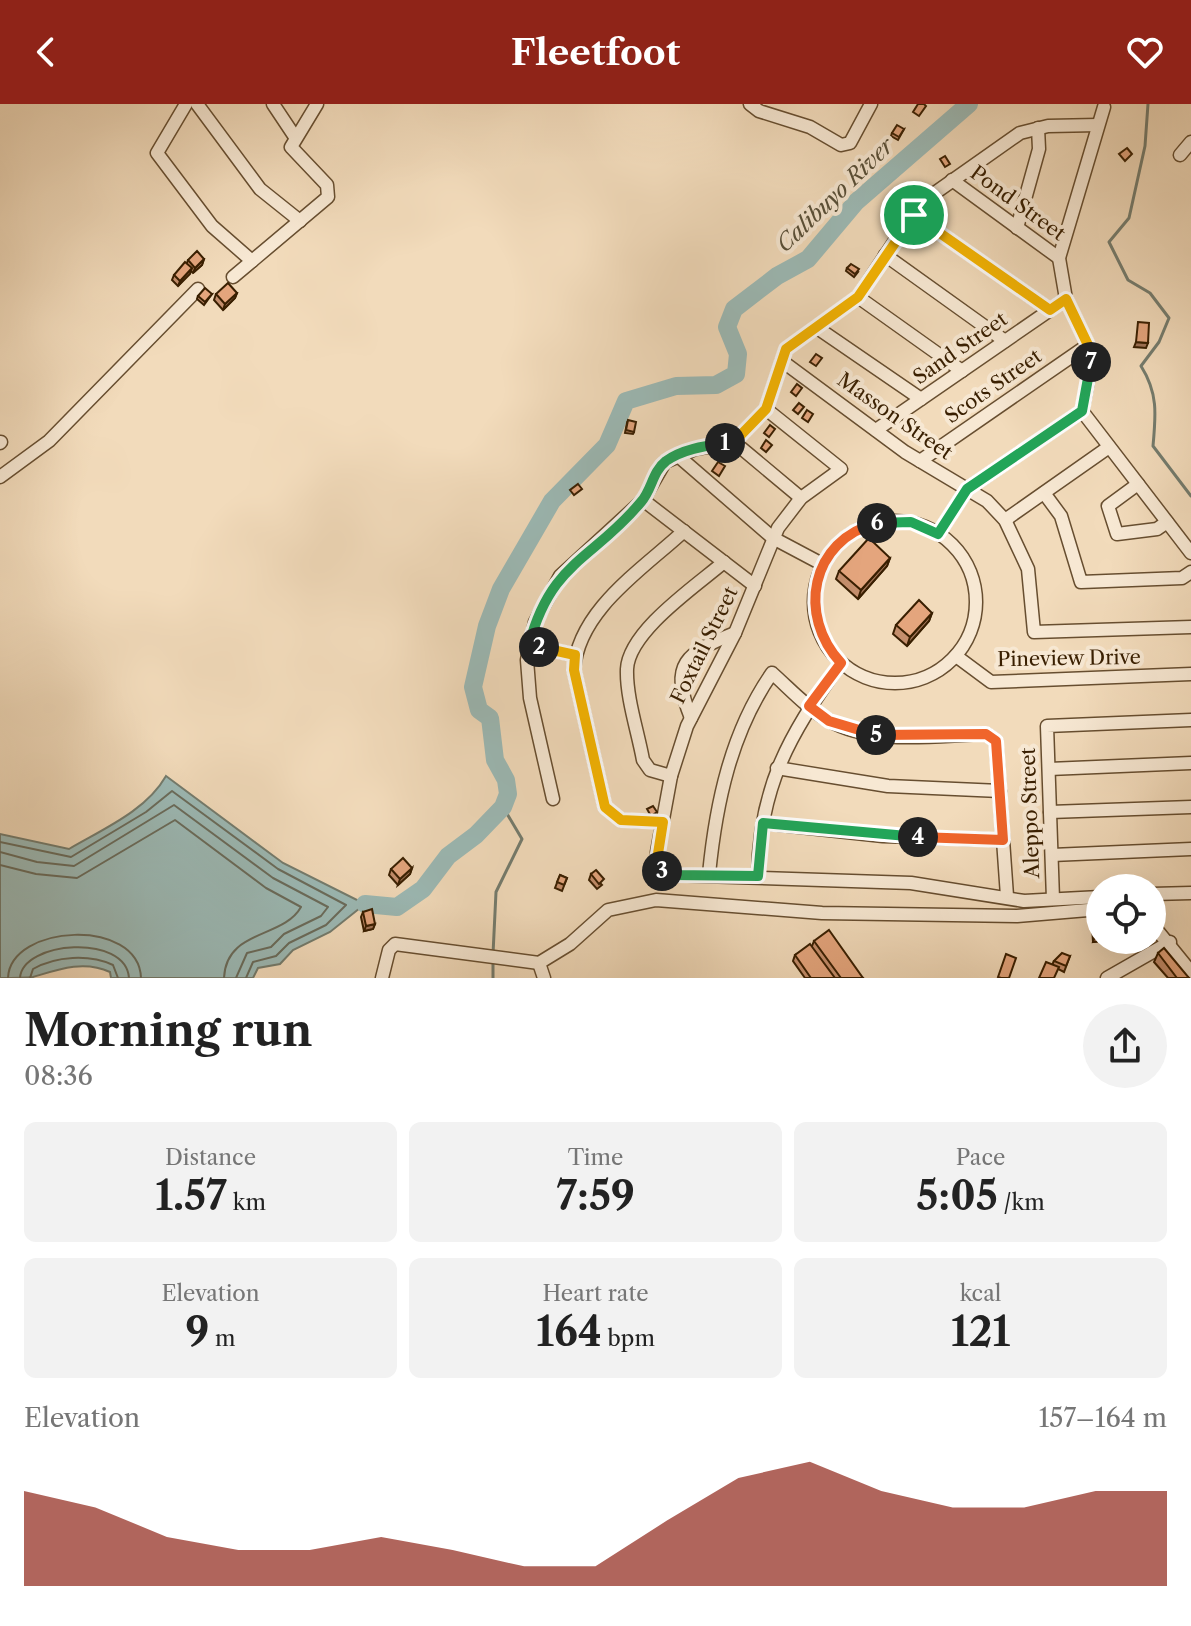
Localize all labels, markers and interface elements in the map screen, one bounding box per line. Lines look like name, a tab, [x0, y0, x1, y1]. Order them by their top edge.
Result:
icon: back	[24, 30, 68, 74]
text: Fleetfoot	[511, 30, 680, 74]
icon: heart	[1123, 30, 1167, 74]
water label: Calibuyo River	[771, 131, 900, 258]
street label: Pond Street	[966, 160, 1070, 246]
pin	[880, 181, 948, 249]
icon: arrive	[892, 193, 936, 237]
street label: Sand Street	[908, 307, 1012, 389]
pin: 7	[1071, 342, 1111, 382]
street label: Scots Street	[940, 344, 1046, 428]
text: 7	[1085, 348, 1097, 375]
street label: Masson Street	[833, 368, 957, 464]
pin: 1	[705, 423, 745, 463]
text: 1	[720, 429, 730, 456]
pin: 6	[857, 503, 897, 543]
text: 6	[870, 509, 884, 536]
street label: Foxtail Street	[665, 583, 743, 707]
pin: 2	[519, 627, 559, 667]
text: 2	[533, 633, 546, 660]
street label: Pineview Drive	[997, 645, 1141, 671]
pin: 5	[856, 715, 896, 755]
text: 5	[870, 721, 882, 748]
street label: Aleppo Street	[1016, 747, 1044, 880]
pin: 4	[898, 817, 938, 857]
text: 4	[911, 823, 925, 850]
pin: 3	[642, 851, 682, 891]
text: 3	[656, 857, 668, 884]
map controls	[1086, 874, 1166, 954]
button: locate	[1086, 874, 1166, 954]
text: Morning run	[24, 1003, 313, 1057]
button: share	[1083, 1004, 1167, 1088]
text: 08:36	[24, 1060, 93, 1092]
text: Distance	[165, 1144, 256, 1171]
text: Time	[568, 1144, 623, 1171]
text: Pace	[956, 1144, 1005, 1171]
text: 1.57	[155, 1171, 227, 1220]
text: 7:59	[556, 1171, 635, 1220]
text: 5:05	[916, 1171, 998, 1220]
text: km	[227, 1189, 266, 1216]
text: /km	[998, 1189, 1045, 1216]
text: Elevation	[161, 1280, 260, 1307]
text: Heart rate	[542, 1280, 649, 1307]
text: kcal	[960, 1280, 1001, 1307]
text: 9	[185, 1307, 209, 1356]
text: 164	[536, 1307, 602, 1356]
text: 121	[951, 1307, 1010, 1356]
text: m	[209, 1325, 236, 1352]
text: bpm	[602, 1325, 655, 1352]
text: Elevation	[24, 1402, 140, 1434]
text: 157–164 m	[1038, 1402, 1167, 1434]

